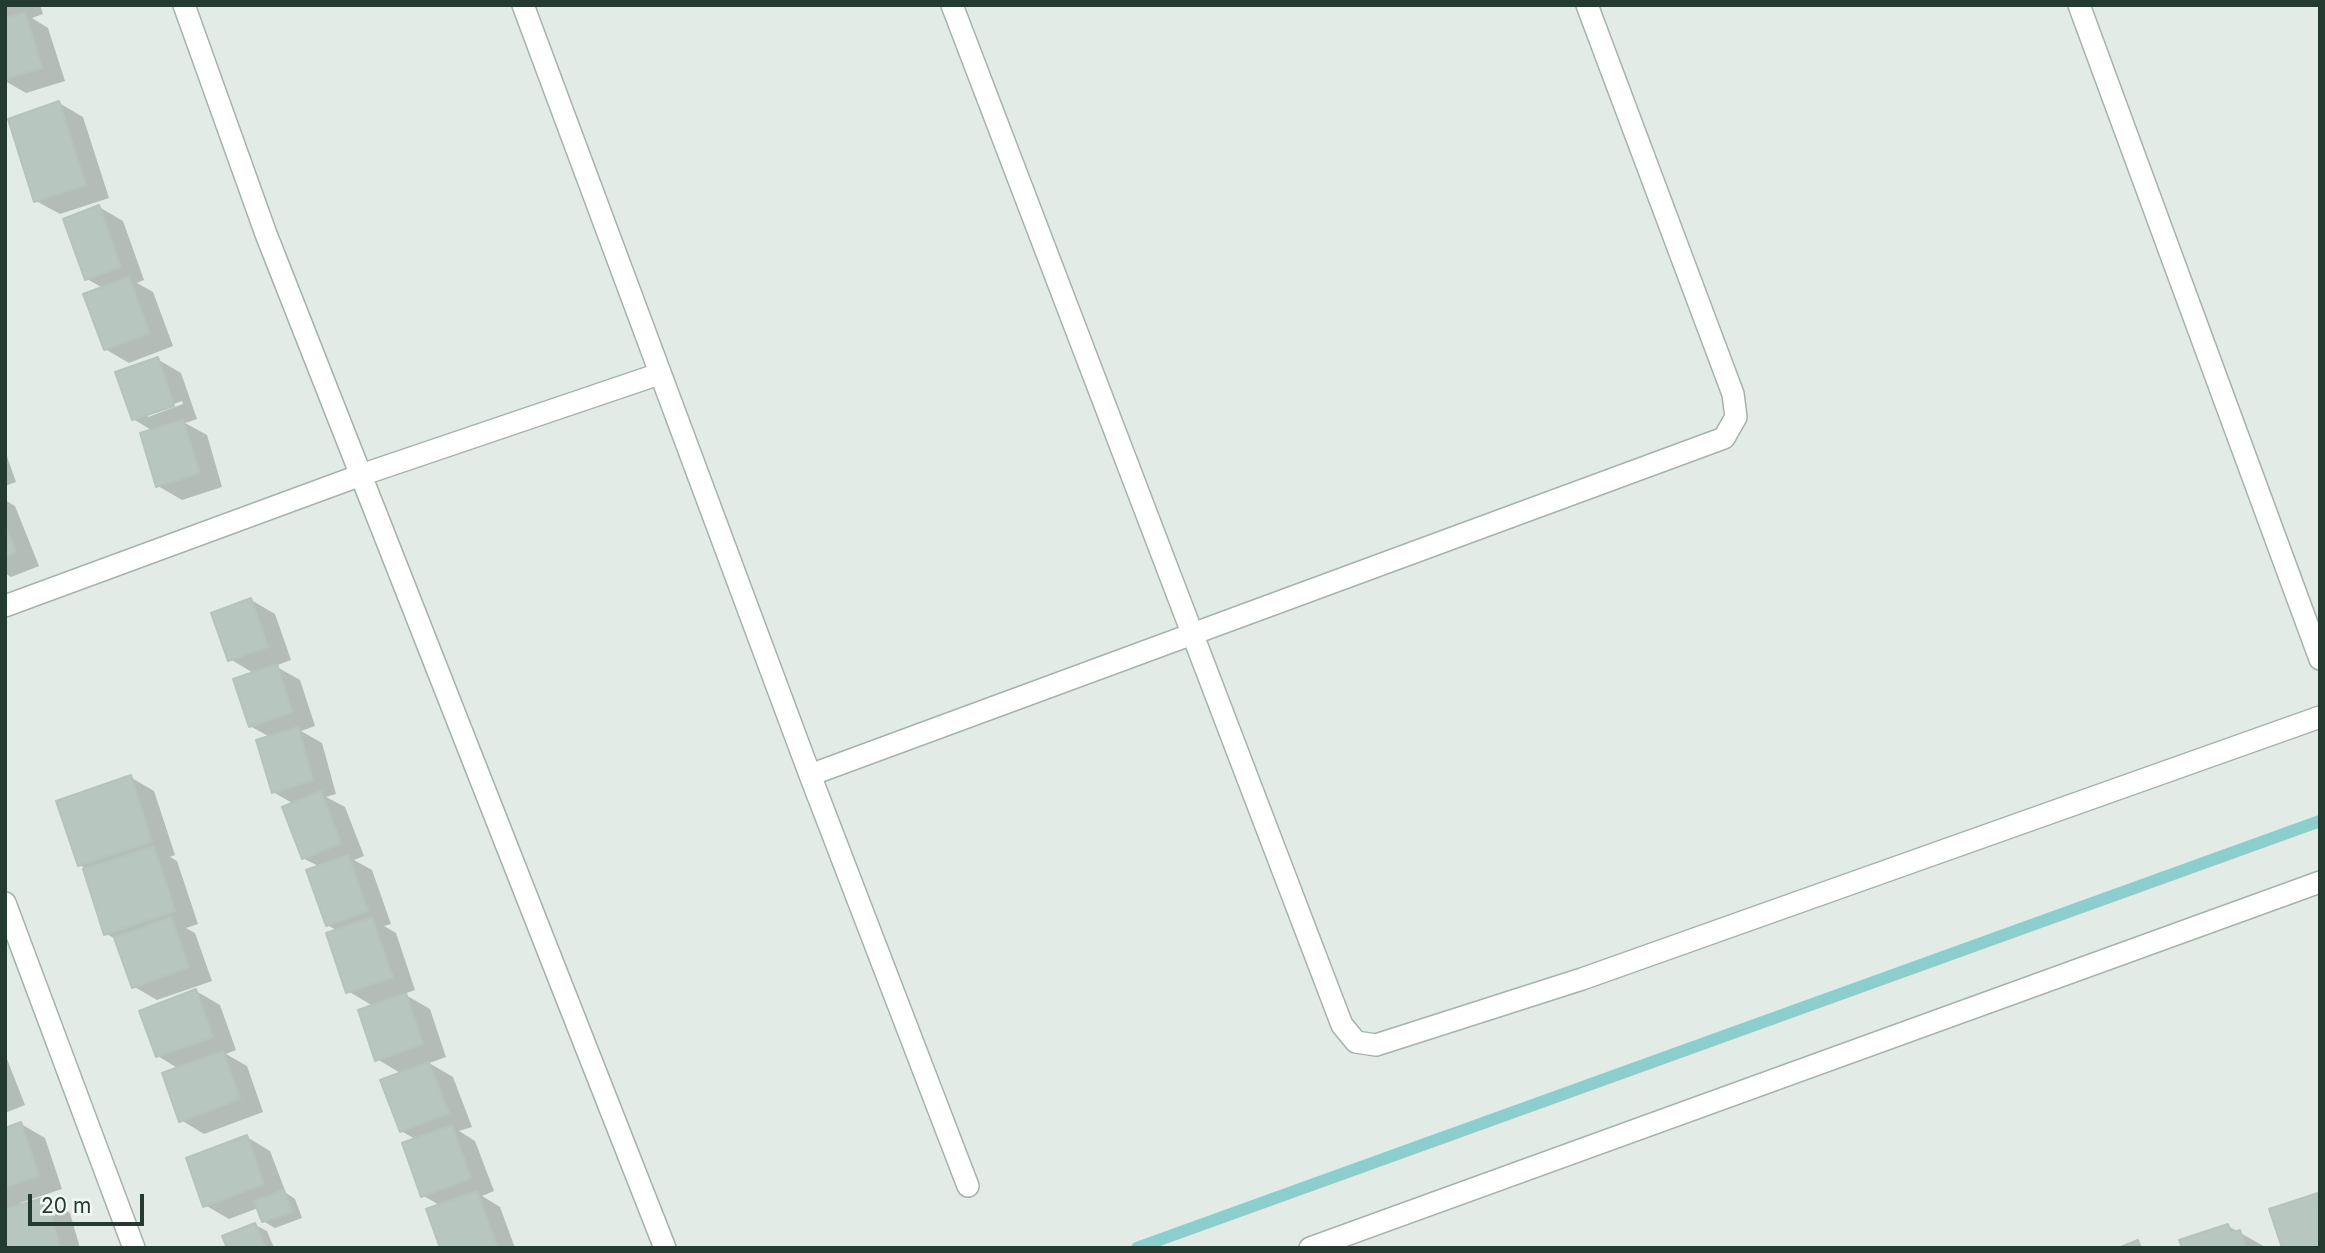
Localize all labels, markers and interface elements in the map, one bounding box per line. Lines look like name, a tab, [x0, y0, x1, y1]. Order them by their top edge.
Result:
scale bar	[32, 1180, 147, 1224]
text: 20 m	[41, 1193, 91, 1218]

